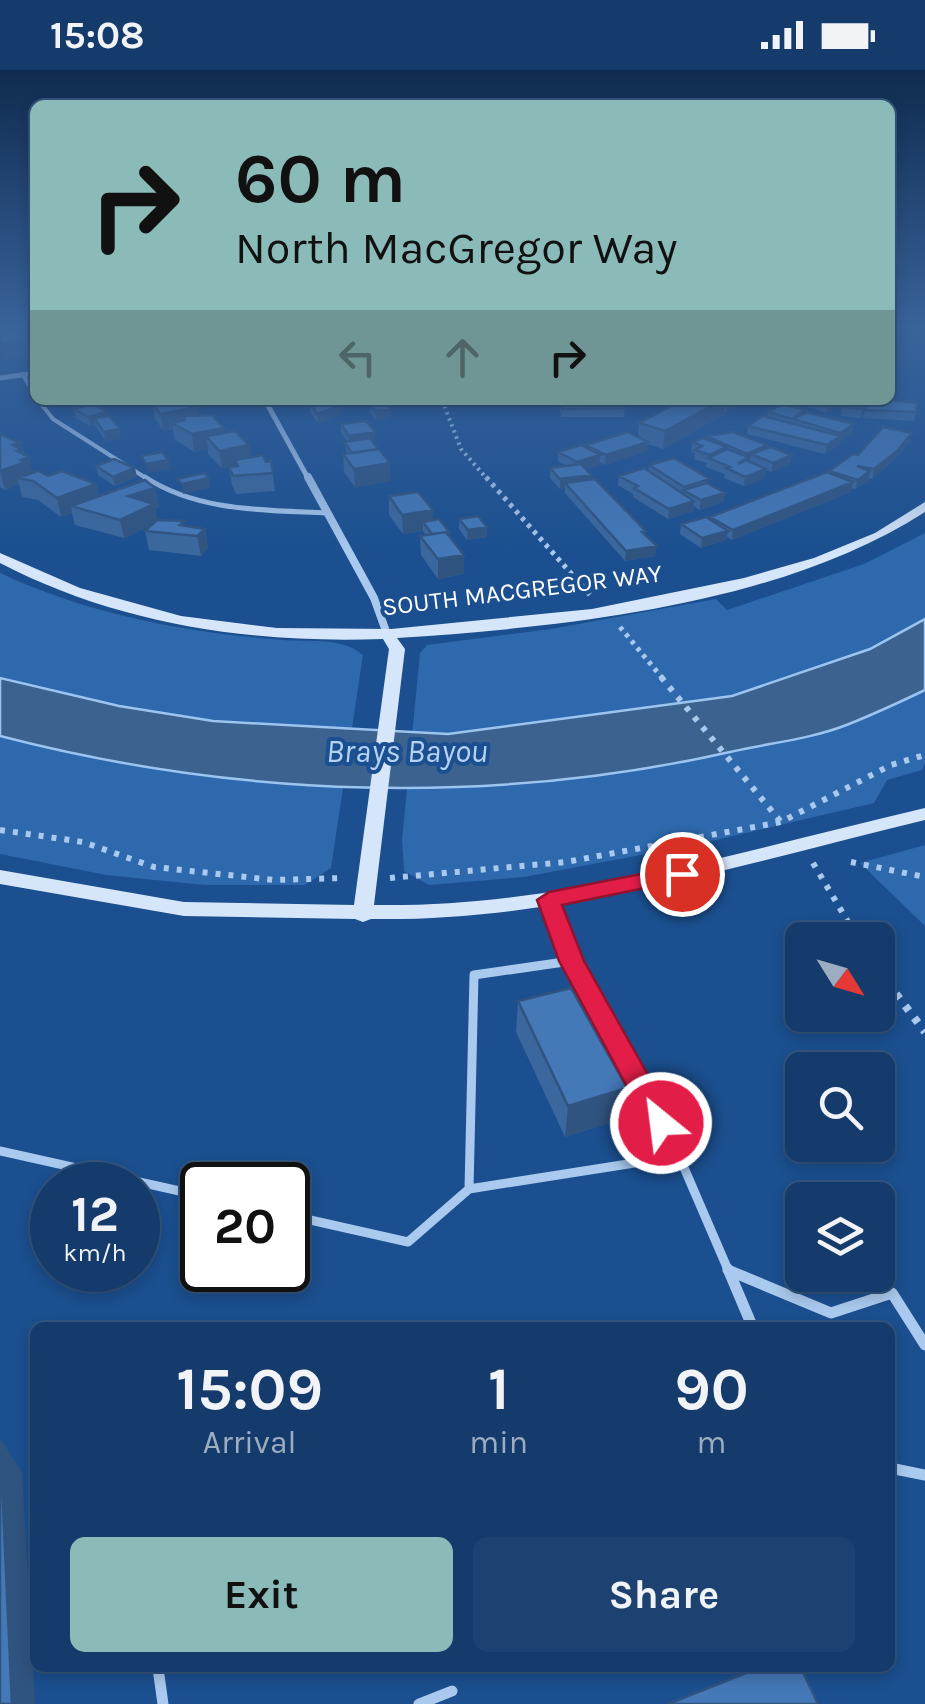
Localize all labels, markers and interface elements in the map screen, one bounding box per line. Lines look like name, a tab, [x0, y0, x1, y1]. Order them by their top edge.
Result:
text: 15:08	[50, 13, 145, 58]
text: 60 m	[235, 138, 406, 220]
icon: right	[70, 140, 200, 270]
text: North MacGregor Way	[235, 222, 677, 274]
icon: left	[330, 330, 385, 385]
icon: ahead	[435, 330, 490, 385]
icon: right	[540, 330, 595, 385]
street label: SOUTH MACGREGOR WAY	[381, 558, 664, 622]
water label: Brays Bayou	[326, 733, 488, 770]
pin	[640, 832, 725, 917]
icon: arrive	[655, 847, 710, 902]
north arrow	[785, 922, 895, 1032]
map controls	[785, 922, 895, 1292]
button: search	[785, 1052, 895, 1162]
position arrow	[609, 1071, 713, 1175]
speed limit sign: 20	[180, 1162, 310, 1292]
button: layers	[785, 1182, 895, 1292]
text: 12	[71, 1185, 119, 1244]
text: km/h	[63, 1238, 127, 1267]
text: 15:09	[176, 1354, 323, 1424]
text: 1	[488, 1354, 509, 1424]
text: 90	[674, 1354, 749, 1424]
text: Arrival	[203, 1424, 297, 1461]
text: min	[469, 1424, 528, 1461]
text: m	[697, 1424, 727, 1461]
button: Exit	[70, 1537, 453, 1652]
button: Share	[473, 1537, 855, 1652]

